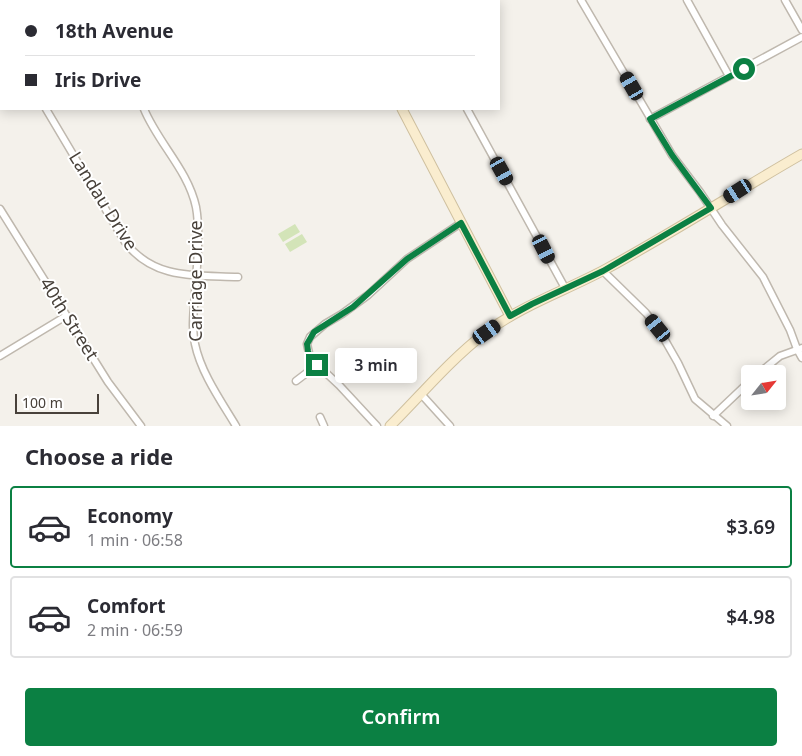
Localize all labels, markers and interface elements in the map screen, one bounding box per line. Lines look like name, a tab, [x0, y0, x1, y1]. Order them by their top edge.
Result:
text: 18th Avenue	[55, 18, 174, 44]
route start	[733, 58, 755, 80]
text: Iris Drive	[55, 67, 141, 93]
car	[618, 69, 645, 103]
street label: Landau Drive	[64, 147, 144, 254]
car	[488, 154, 515, 188]
car	[721, 177, 754, 205]
street label: Carriage Drive	[183, 220, 207, 342]
car	[530, 232, 557, 266]
street label: 40th Street	[35, 273, 105, 365]
car	[642, 312, 673, 344]
car	[470, 317, 503, 347]
callout: 3 min	[334, 348, 417, 382]
route end	[306, 354, 328, 376]
text: 3 min	[354, 354, 398, 376]
north arrow	[741, 365, 786, 410]
map controls	[741, 365, 786, 410]
scale bar	[15, 391, 99, 414]
text: 100 m	[22, 393, 63, 412]
text: Choose a ride	[25, 441, 173, 471]
text: Economy	[87, 503, 173, 529]
icon: car	[27, 505, 72, 550]
text: $3.69	[726, 514, 775, 540]
text: 1 min · 06:58	[87, 529, 183, 551]
text: Comfort	[87, 593, 166, 619]
icon: car	[27, 595, 72, 640]
text: $4.98	[726, 604, 775, 630]
text: 2 min · 06:59	[87, 619, 183, 641]
button: Confirm	[25, 688, 777, 746]

